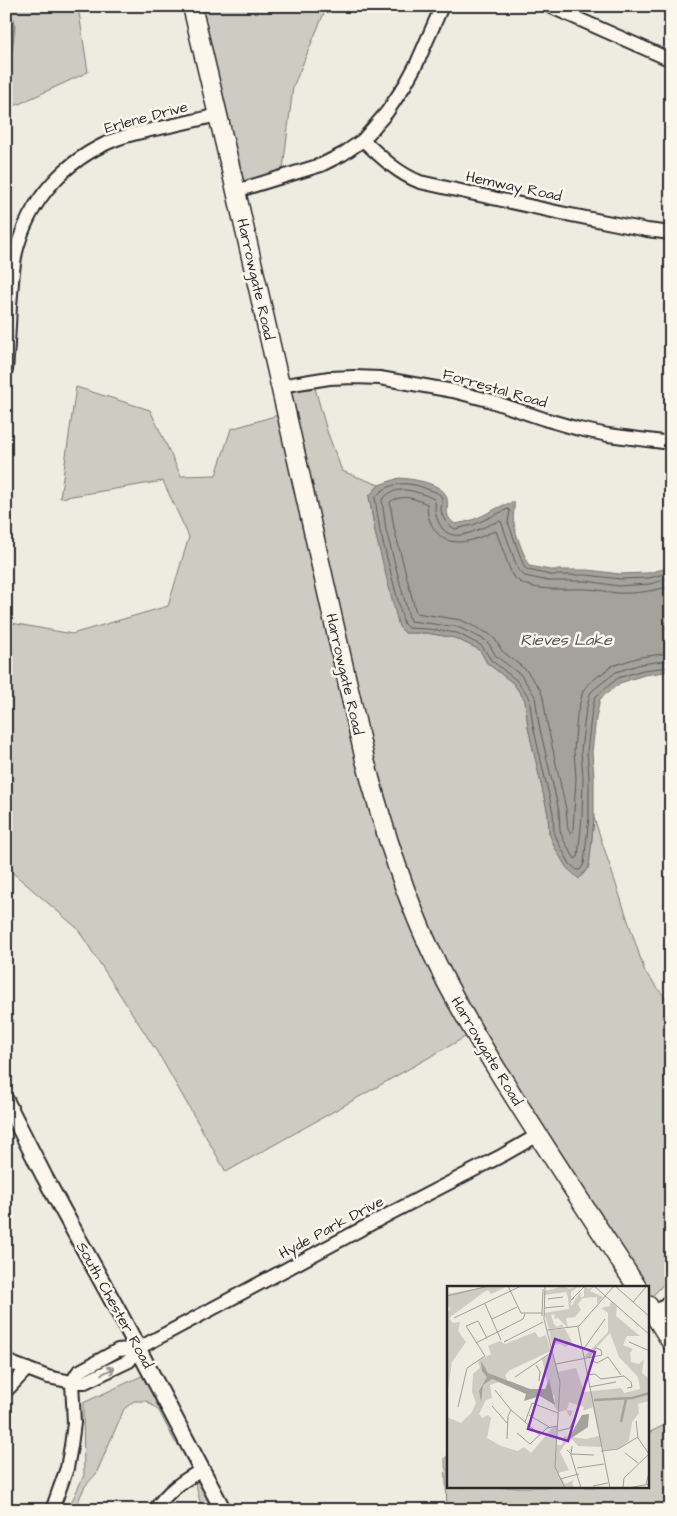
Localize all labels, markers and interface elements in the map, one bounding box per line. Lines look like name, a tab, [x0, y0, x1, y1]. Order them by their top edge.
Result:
street label: Erlene Drive	[102, 96, 190, 139]
street label: Hemway Road	[464, 166, 564, 208]
street label: Harrowgate Road	[230, 216, 280, 342]
street label: Forrestal Road	[440, 364, 550, 413]
street label: Harrowgate Road	[319, 611, 369, 737]
water label: Rieves Lake	[520, 629, 613, 651]
street label: Harrowgate Road	[445, 993, 528, 1111]
street label: Hyde Park Drive	[275, 1191, 388, 1265]
street label: South Chester Road	[71, 1238, 158, 1373]
inset map	[447, 1286, 650, 1488]
one-way arrow	[101, 1366, 116, 1376]

